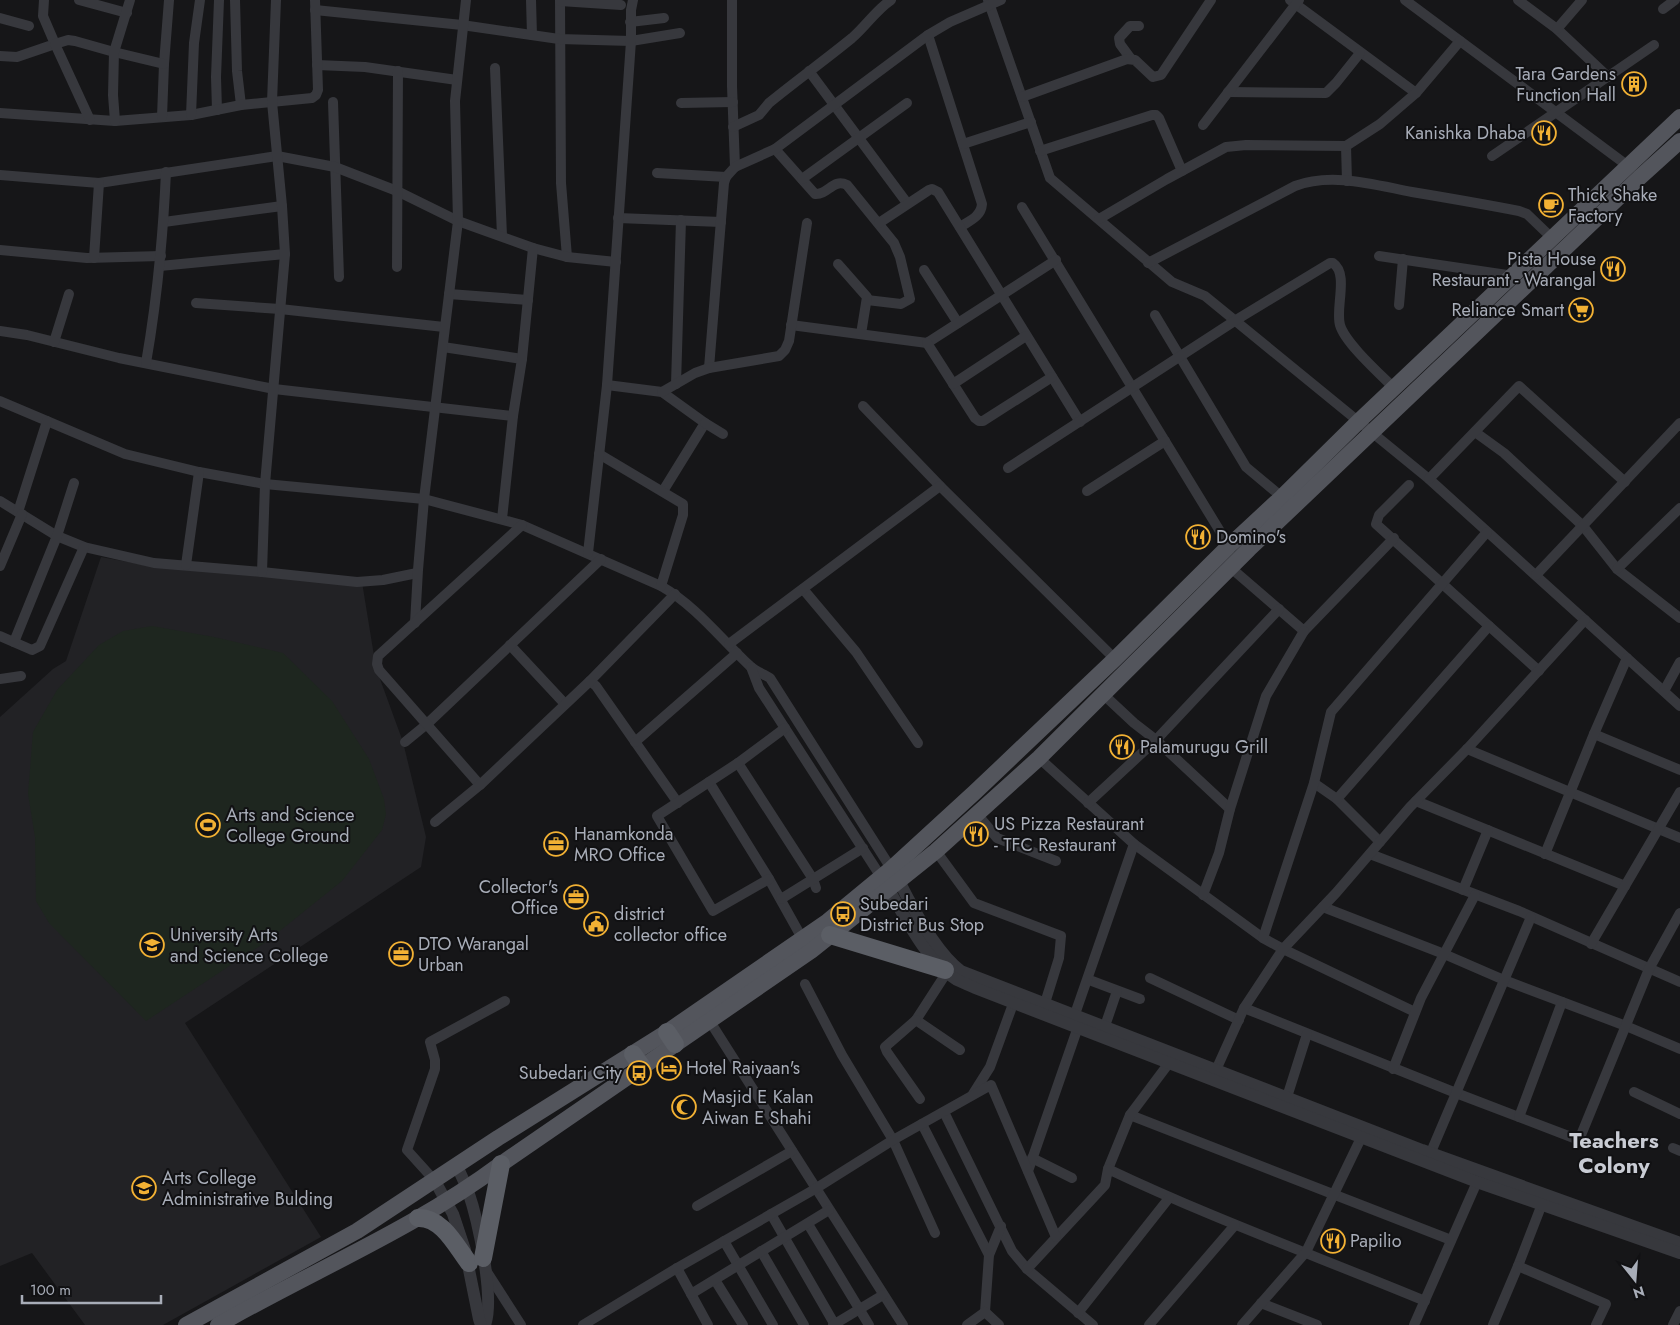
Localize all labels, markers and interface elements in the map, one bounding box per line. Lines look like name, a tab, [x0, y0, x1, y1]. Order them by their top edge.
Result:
place label: Tara Gardens Function Hall	[1516, 61, 1616, 108]
building icon: Tara Gardens Function Hall	[1621, 71, 1647, 97]
place label: Kanishka Dhaba	[1405, 120, 1526, 146]
restaurant icon: Kanishka Dhaba	[1531, 120, 1557, 146]
place label: Thick Shake Factory	[1568, 182, 1657, 229]
cafe icon: Thick Shake Factory	[1538, 192, 1564, 218]
place label: Pista House Restaurant - Warangal	[1432, 246, 1596, 293]
restaurant icon: Pista House Restaurant - Warangal	[1600, 256, 1626, 282]
place label: Reliance Smart	[1451, 297, 1565, 323]
supermarket icon: Reliance Smart	[1568, 297, 1594, 323]
restaurant icon: Domino's	[1185, 524, 1211, 550]
place label: Domino's	[1216, 524, 1286, 550]
restaurant icon: Palamurugu Grill	[1109, 734, 1135, 760]
place label: Palamurugu Grill	[1140, 734, 1268, 760]
place label: Arts and Science College Ground	[226, 802, 355, 849]
place label: US Pizza Restaurant - TFC Restaurant	[994, 811, 1145, 858]
sports icon: Arts and Science College Ground	[195, 812, 221, 838]
place label: Hanamkonda MRO Office	[574, 821, 674, 868]
restaurant icon: US Pizza Restaurant - TFC Restaurant	[963, 821, 989, 847]
office icon: Hanamkonda MRO Office	[543, 831, 569, 857]
place label: Collector's Office	[479, 874, 558, 921]
office icon: Collector's Office	[563, 884, 589, 910]
place label: Subedari District Bus Stop	[860, 891, 984, 938]
place label: district collector office	[614, 901, 727, 948]
bus stop icon: Subedari District Bus Stop	[830, 901, 856, 927]
public building icon: district collector office	[583, 911, 609, 937]
place label: University Arts and Science College	[170, 922, 328, 969]
place label: DTO Warangal Urban	[418, 931, 529, 978]
school or university icon: University Arts and Science College	[139, 932, 165, 958]
office icon: DTO Warangal Urban	[388, 941, 414, 967]
hotel icon: Hotel Raiyaan's	[656, 1055, 682, 1081]
place label: Hotel Raiyaan's	[686, 1055, 800, 1081]
place label: Subedari City	[519, 1060, 622, 1086]
bus stop icon: Subedari City	[626, 1060, 652, 1086]
place label: Masjid E Kalan Aiwan E Shahi	[702, 1084, 814, 1131]
mosque icon: Masjid E Kalan Aiwan E Shahi	[671, 1094, 697, 1120]
district label: Teachers Colony	[1569, 1124, 1659, 1181]
place label: Arts College Administrative Bulding	[162, 1165, 333, 1212]
school or university icon: Arts College Administrative Bulding	[131, 1175, 157, 1201]
restaurant icon: Papilio	[1320, 1228, 1346, 1254]
place label: Papilio	[1350, 1228, 1402, 1254]
north arrow	[1610, 1255, 1660, 1305]
scale bar	[22, 1272, 161, 1304]
text: 100 m	[30, 1279, 71, 1301]
text: N	[1631, 1281, 1647, 1304]

